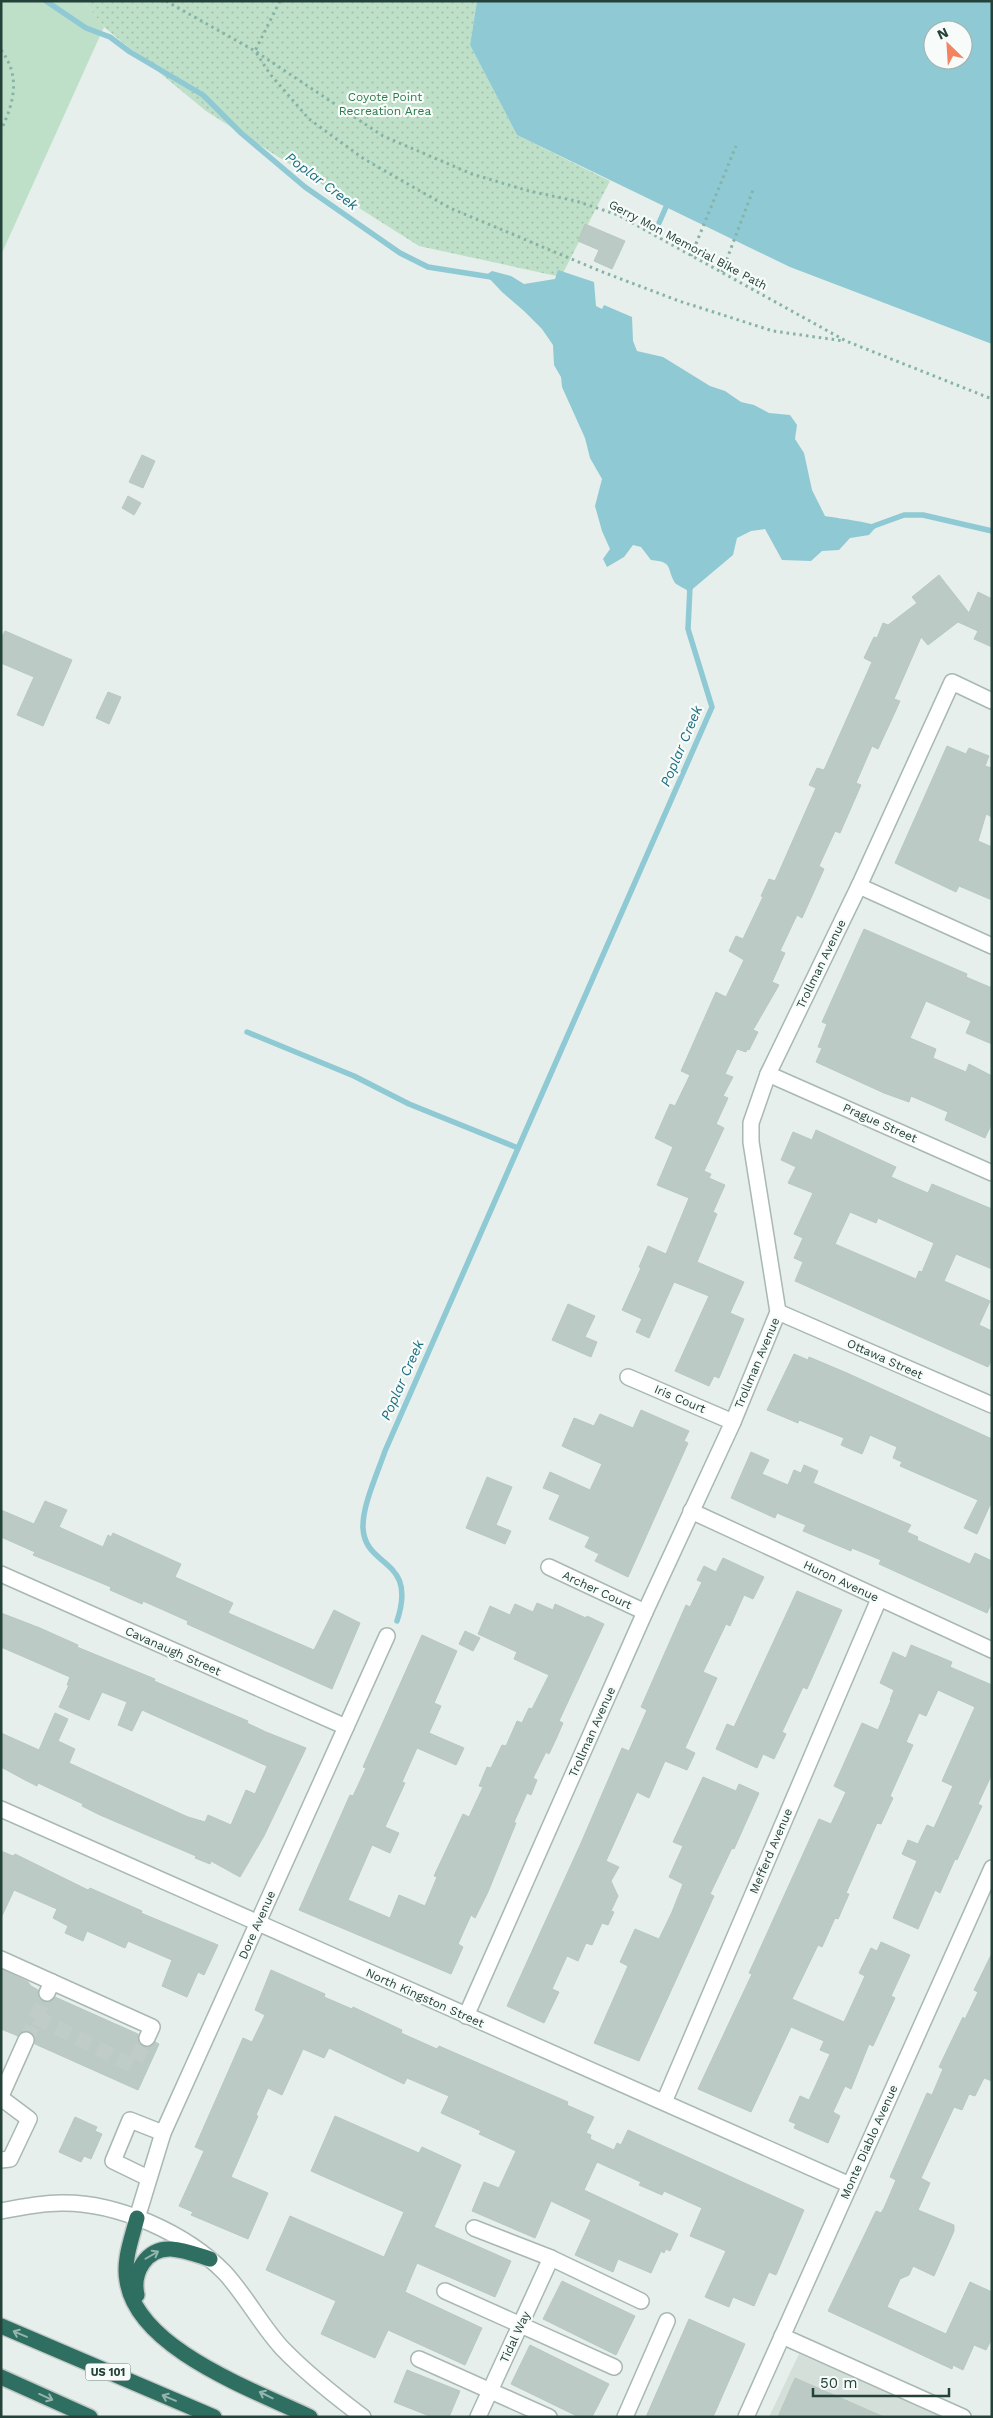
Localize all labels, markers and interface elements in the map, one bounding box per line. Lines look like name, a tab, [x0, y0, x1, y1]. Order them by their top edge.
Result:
north arrow	[923, 20, 973, 70]
text: N	[934, 24, 951, 43]
park label: Coyote Point Recreation Area	[339, 90, 431, 118]
water label: Poplar Creek	[283, 149, 361, 214]
street label: Gerry Mon Memorial Bike Path	[606, 197, 770, 293]
water label: Poplar Creek	[657, 703, 705, 789]
street label: Trollman Avenue	[793, 917, 849, 1011]
street label: Prague Street	[841, 1100, 919, 1146]
street label: Trollman Avenue	[732, 1315, 782, 1411]
street label: Ottawa Street	[845, 1336, 925, 1382]
water label: Poplar Creek	[377, 1337, 427, 1423]
street label: Iris Court	[652, 1382, 708, 1416]
street label: Huron Avenue	[801, 1557, 881, 1605]
street label: Archer Court	[560, 1568, 634, 1612]
street label: Cavanaugh Street	[123, 1624, 223, 1678]
street label: Trollman Avenue	[566, 1685, 618, 1779]
street label: Mefferd Avenue	[747, 1806, 795, 1896]
street label: Dore Avenue	[236, 1888, 278, 1961]
street label: North Kingston Street	[364, 1966, 486, 2030]
street label: Monte Diablo Avenue	[837, 2083, 901, 2201]
one-way arrow	[145, 2250, 160, 2260]
street label: Tidal Way	[497, 2308, 533, 2365]
one-way arrow	[13, 2329, 28, 2339]
road number: US 101	[86, 2364, 130, 2380]
scale bar	[813, 2366, 949, 2398]
text: 50 m	[820, 2374, 857, 2392]
one-way arrow	[259, 2390, 274, 2400]
one-way arrow	[38, 2392, 53, 2402]
one-way arrow	[162, 2392, 177, 2401]

